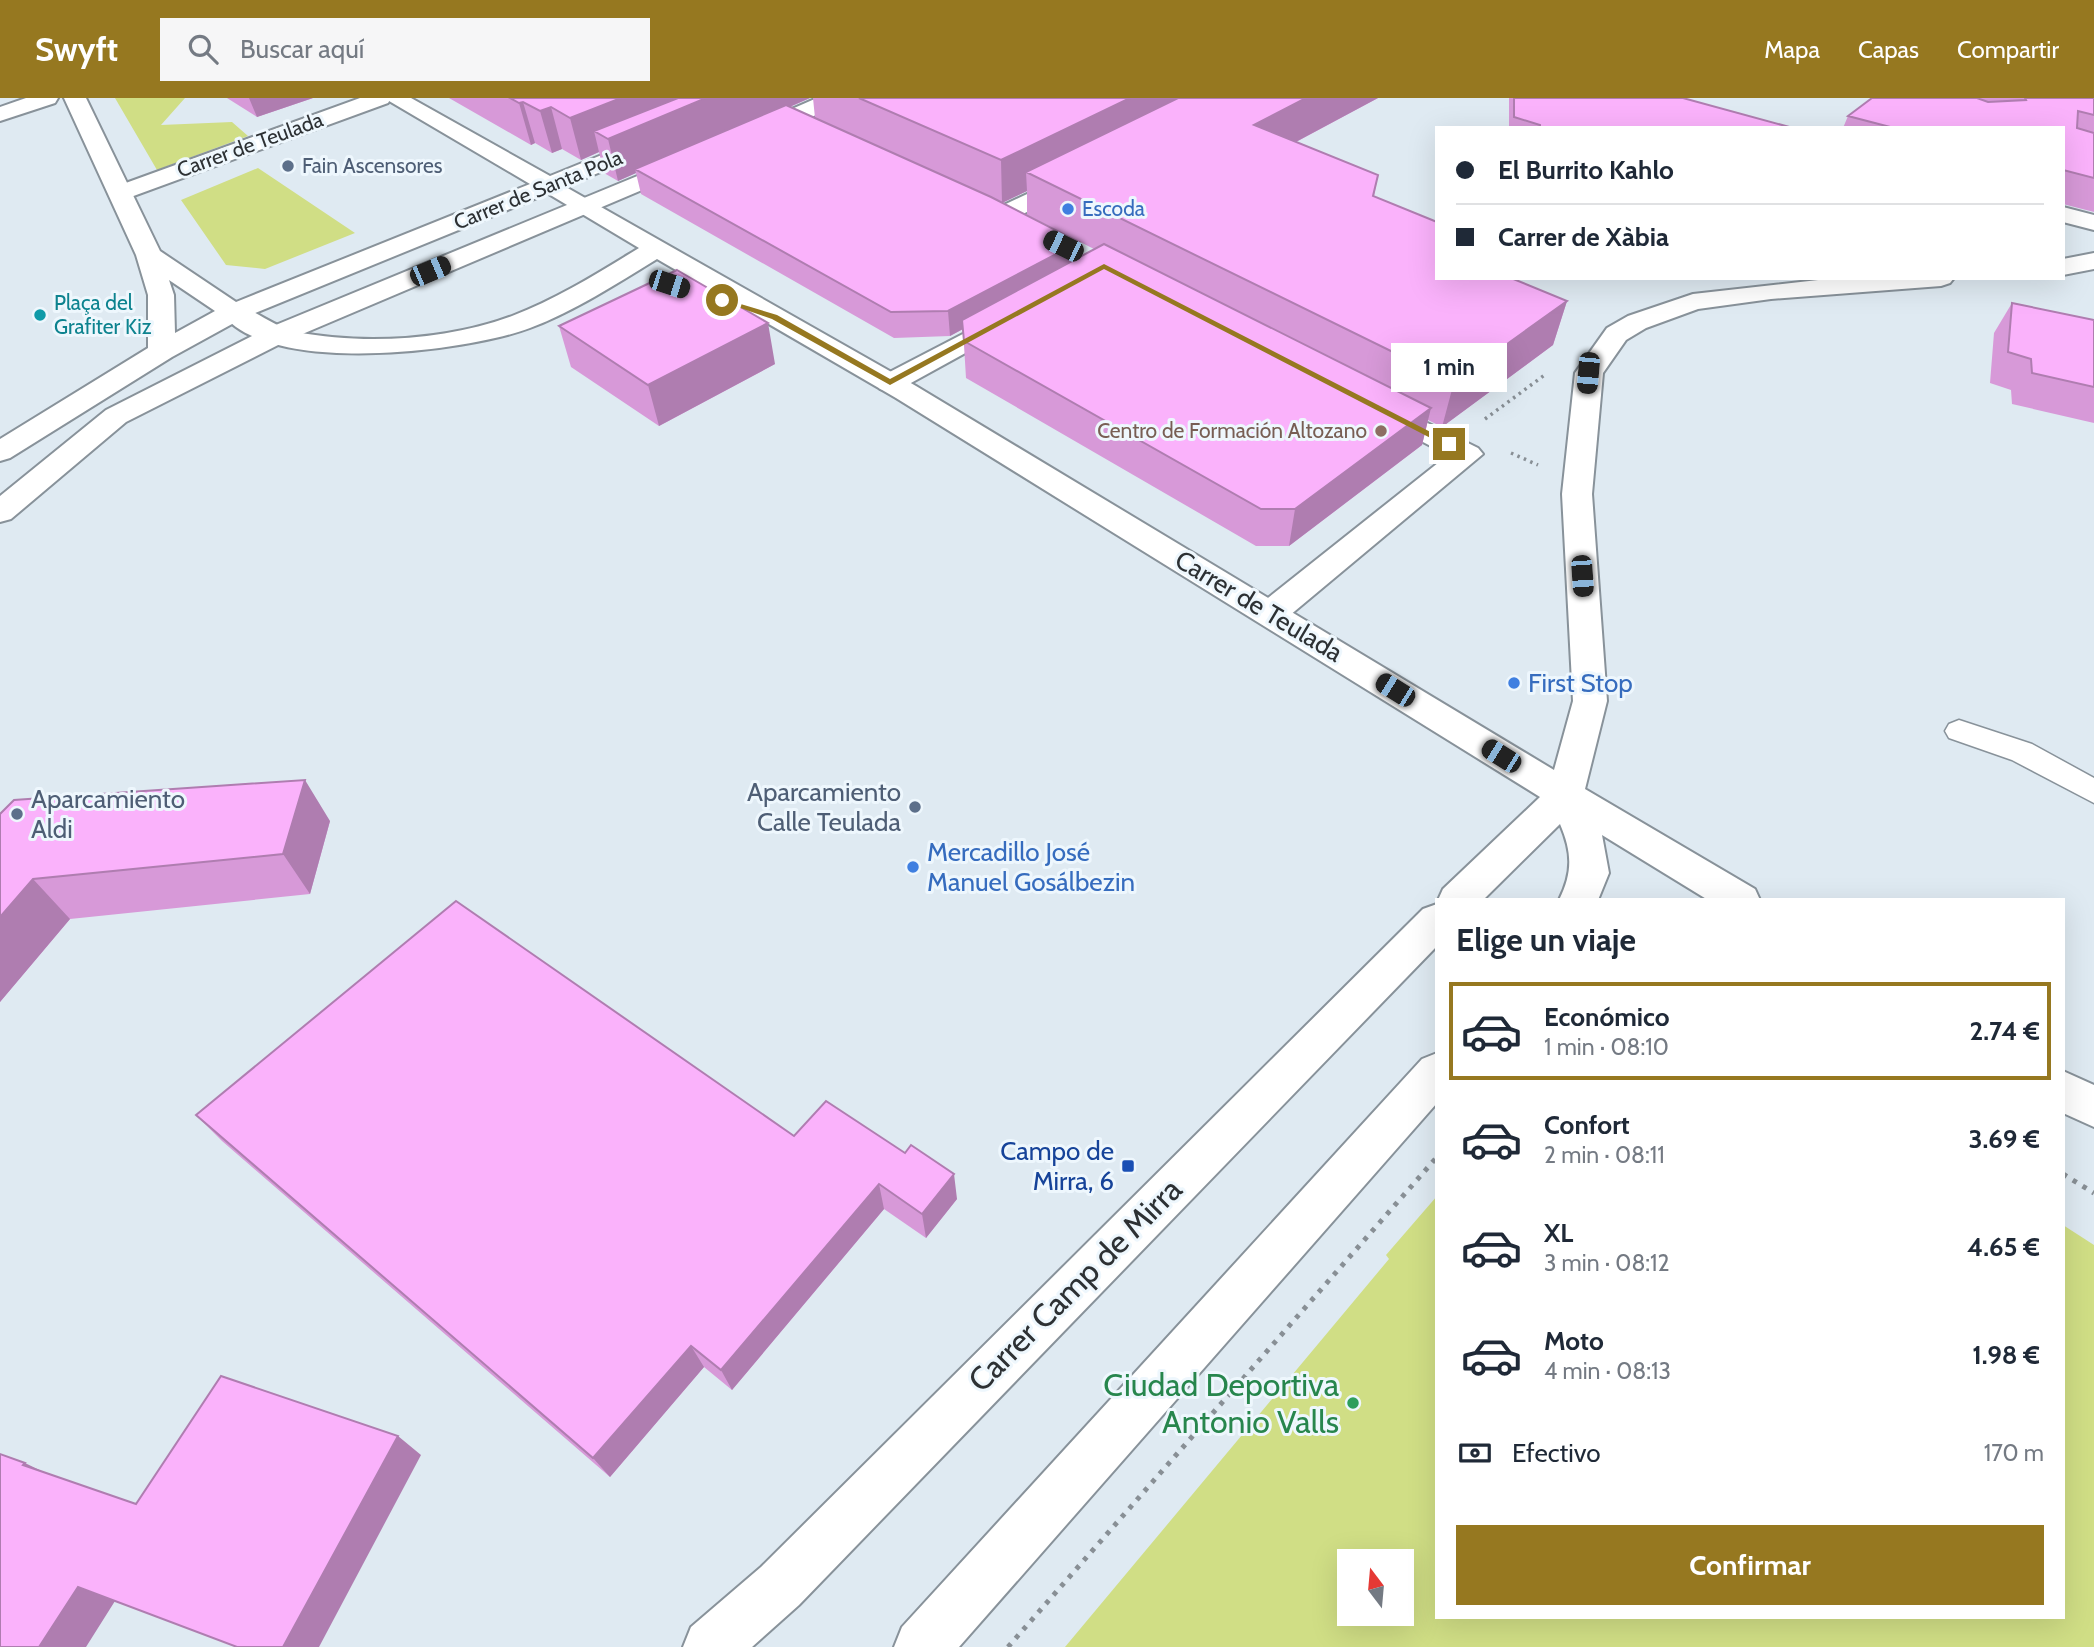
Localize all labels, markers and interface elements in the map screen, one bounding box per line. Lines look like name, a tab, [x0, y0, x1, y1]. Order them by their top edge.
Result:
search box	[160, 18, 650, 81]
text: Swyft	[35, 29, 118, 69]
icon: search	[184, 30, 222, 68]
text: Buscar aquí	[240, 33, 364, 65]
text: Mapa	[1764, 35, 1820, 64]
text: Capas	[1858, 35, 1919, 64]
text: Compartir	[1957, 35, 2059, 64]
street label: Carrer de Teulada	[174, 107, 326, 182]
street label: Carrer de Santa Pola	[450, 144, 626, 235]
place label: Fain Ascensores	[302, 153, 443, 178]
text: El Burrito Kahlo	[1498, 154, 1674, 186]
marker: Fain Ascensores	[280, 158, 296, 174]
place label: Escoda	[1082, 196, 1145, 221]
marker: Escoda	[1060, 201, 1076, 217]
text: Carrer de Xàbia	[1498, 221, 1669, 253]
car	[1040, 227, 1087, 265]
car	[407, 253, 454, 289]
car	[646, 268, 693, 300]
route start	[706, 284, 738, 316]
place label: Plaça del Grafiter Kiz	[54, 290, 152, 339]
marker: Plaça del Grafiter Kiz	[32, 307, 48, 323]
callout: 1 min	[1391, 342, 1507, 392]
car	[1576, 351, 1601, 395]
text: 1 min	[1423, 353, 1475, 381]
place label: Centro de Formación Altozano	[1097, 418, 1367, 443]
marker: Centro de Formación Altozano	[1373, 423, 1389, 439]
route end	[1433, 428, 1465, 460]
street label: Carrer de Teulada	[1169, 543, 1349, 669]
car	[1571, 554, 1594, 598]
place label: First Stop	[1528, 667, 1633, 699]
car	[1372, 670, 1419, 710]
marker: First Stop	[1506, 675, 1522, 691]
car	[1478, 736, 1525, 776]
place label: Aparcamiento Calle Teulada	[747, 776, 902, 838]
place label: Aparcamiento Aldi	[31, 783, 185, 845]
marker: Aparcamiento Calle Teulada	[907, 799, 923, 815]
marker: Aparcamiento Aldi	[9, 806, 25, 822]
place label: Mercadillo José Manuel Gosálbezin	[927, 836, 1135, 898]
marker: Mercadillo José Manuel Gosálbezin	[905, 859, 921, 875]
text: Elige un viaje	[1456, 920, 1636, 959]
icon: car	[1460, 1000, 1523, 1063]
text: Económico	[1544, 1001, 1670, 1033]
text: 2.74 €	[1969, 1015, 2040, 1047]
text: 1 min · 08:10	[1544, 1033, 1669, 1061]
icon: car	[1460, 1108, 1523, 1171]
text: Confort	[1544, 1109, 1630, 1141]
text: 3.69 €	[1968, 1123, 2040, 1155]
place label: Campo de Mirra, 6	[1000, 1135, 1114, 1197]
text: 2 min · 08:11	[1544, 1141, 1665, 1169]
marker: Campo de Mirra, 6	[1120, 1158, 1136, 1174]
street label: Carrer Camp de Mirra	[960, 1169, 1190, 1400]
icon: car	[1460, 1216, 1523, 1279]
text: XL	[1544, 1217, 1573, 1249]
text: 4.65 €	[1967, 1231, 2040, 1263]
text: 3 min · 08:12	[1544, 1249, 1670, 1277]
icon: car	[1460, 1324, 1523, 1387]
text: Moto	[1544, 1325, 1604, 1357]
text: 1.98 €	[1972, 1339, 2040, 1371]
text: 4 min · 08:13	[1544, 1357, 1671, 1385]
place label: Ciudad Deportiva Antonio Valls	[1103, 1365, 1340, 1441]
marker: Ciudad Deportiva Antonio Valls	[1345, 1395, 1361, 1411]
icon: cash	[1456, 1434, 1494, 1472]
text: Efectivo	[1512, 1437, 1601, 1469]
text: 170 m	[1984, 1439, 2044, 1467]
button: Confirmar	[1456, 1525, 2044, 1605]
north arrow	[1337, 1549, 1414, 1626]
map controls	[1337, 1549, 1414, 1626]

